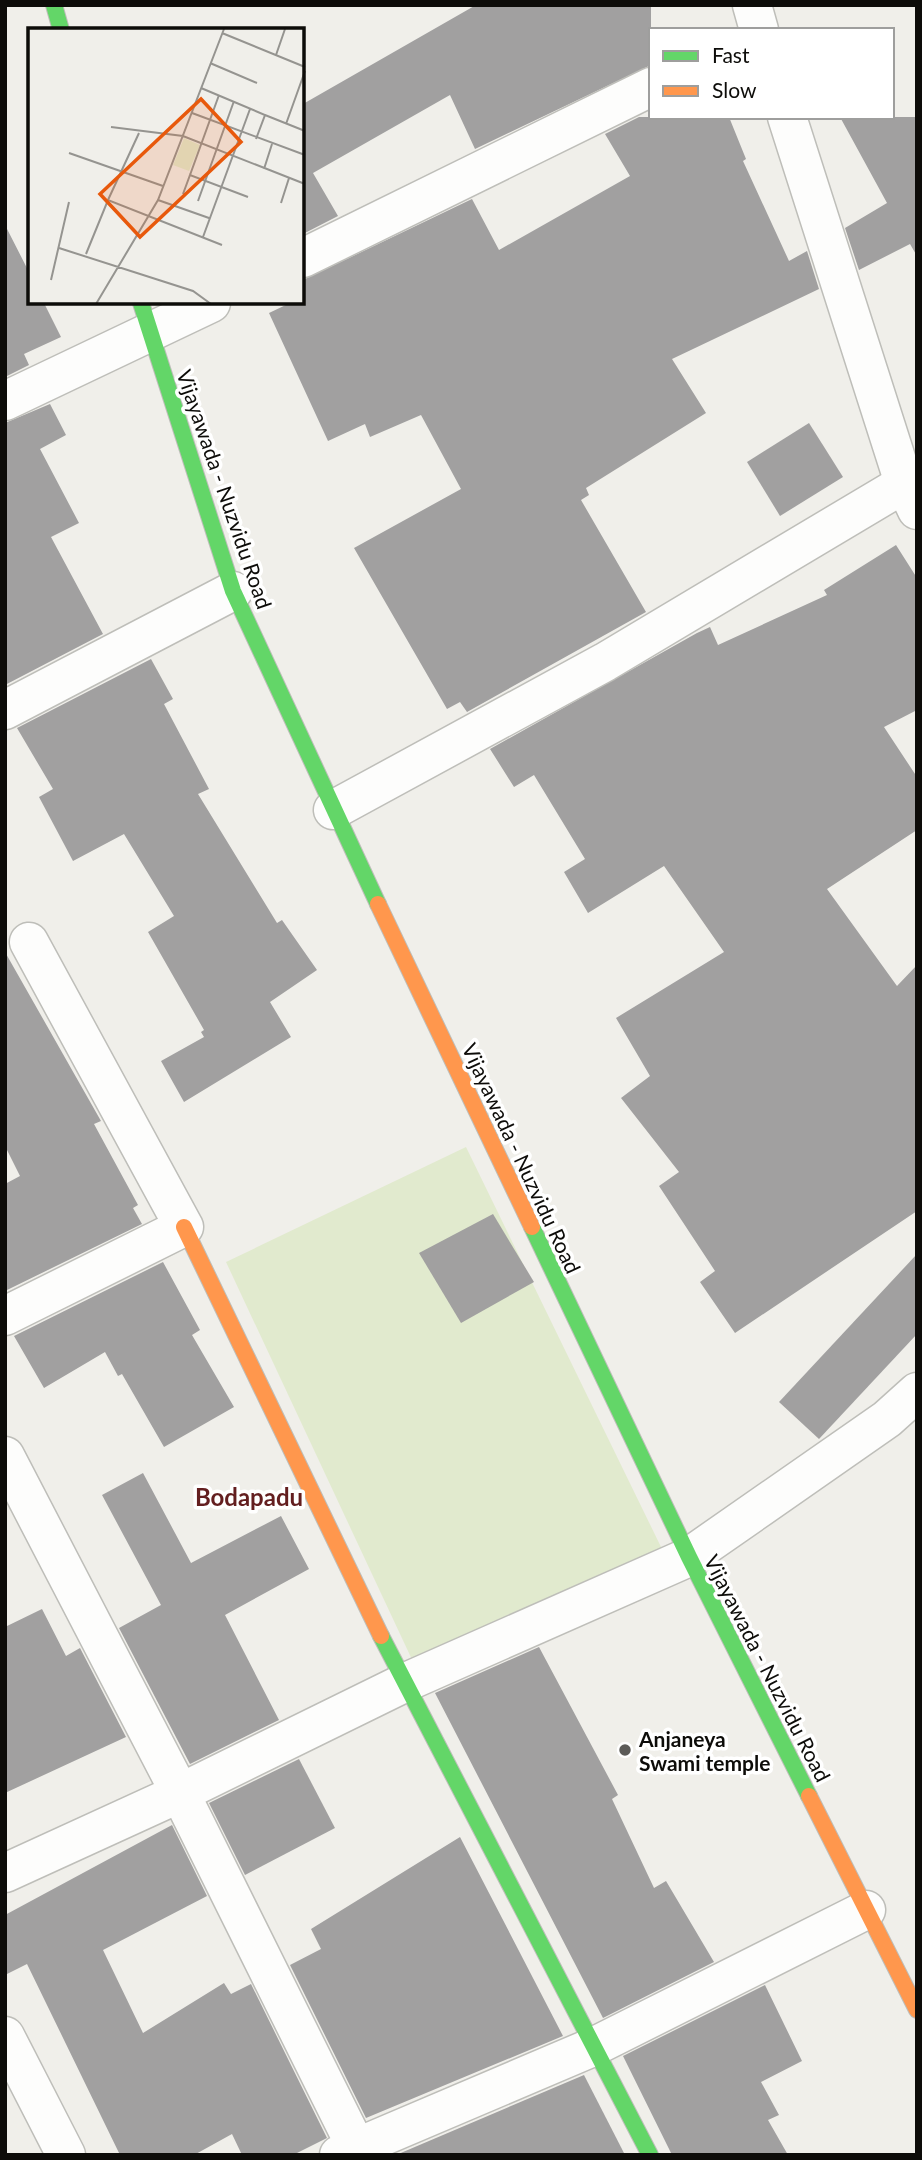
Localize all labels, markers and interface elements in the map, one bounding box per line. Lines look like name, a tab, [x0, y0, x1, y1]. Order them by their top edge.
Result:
inset map	[28, 28, 304, 304]
legend	[649, 28, 894, 119]
text: Fast	[712, 42, 750, 67]
text: Slow	[712, 77, 757, 102]
street label: Vijayawada - Nuzvidu Road	[172, 366, 278, 612]
street label: Vijayawada - Nuzvidu Road	[458, 1039, 586, 1277]
district label: Bodapadu	[195, 1482, 303, 1511]
street label: Vijayawada - Nuzvidu Road	[700, 1550, 836, 1786]
place label: Anjaneya Swami temple	[638, 1726, 770, 1775]
marker: Anjaneya Swami temple	[617, 1742, 633, 1758]

